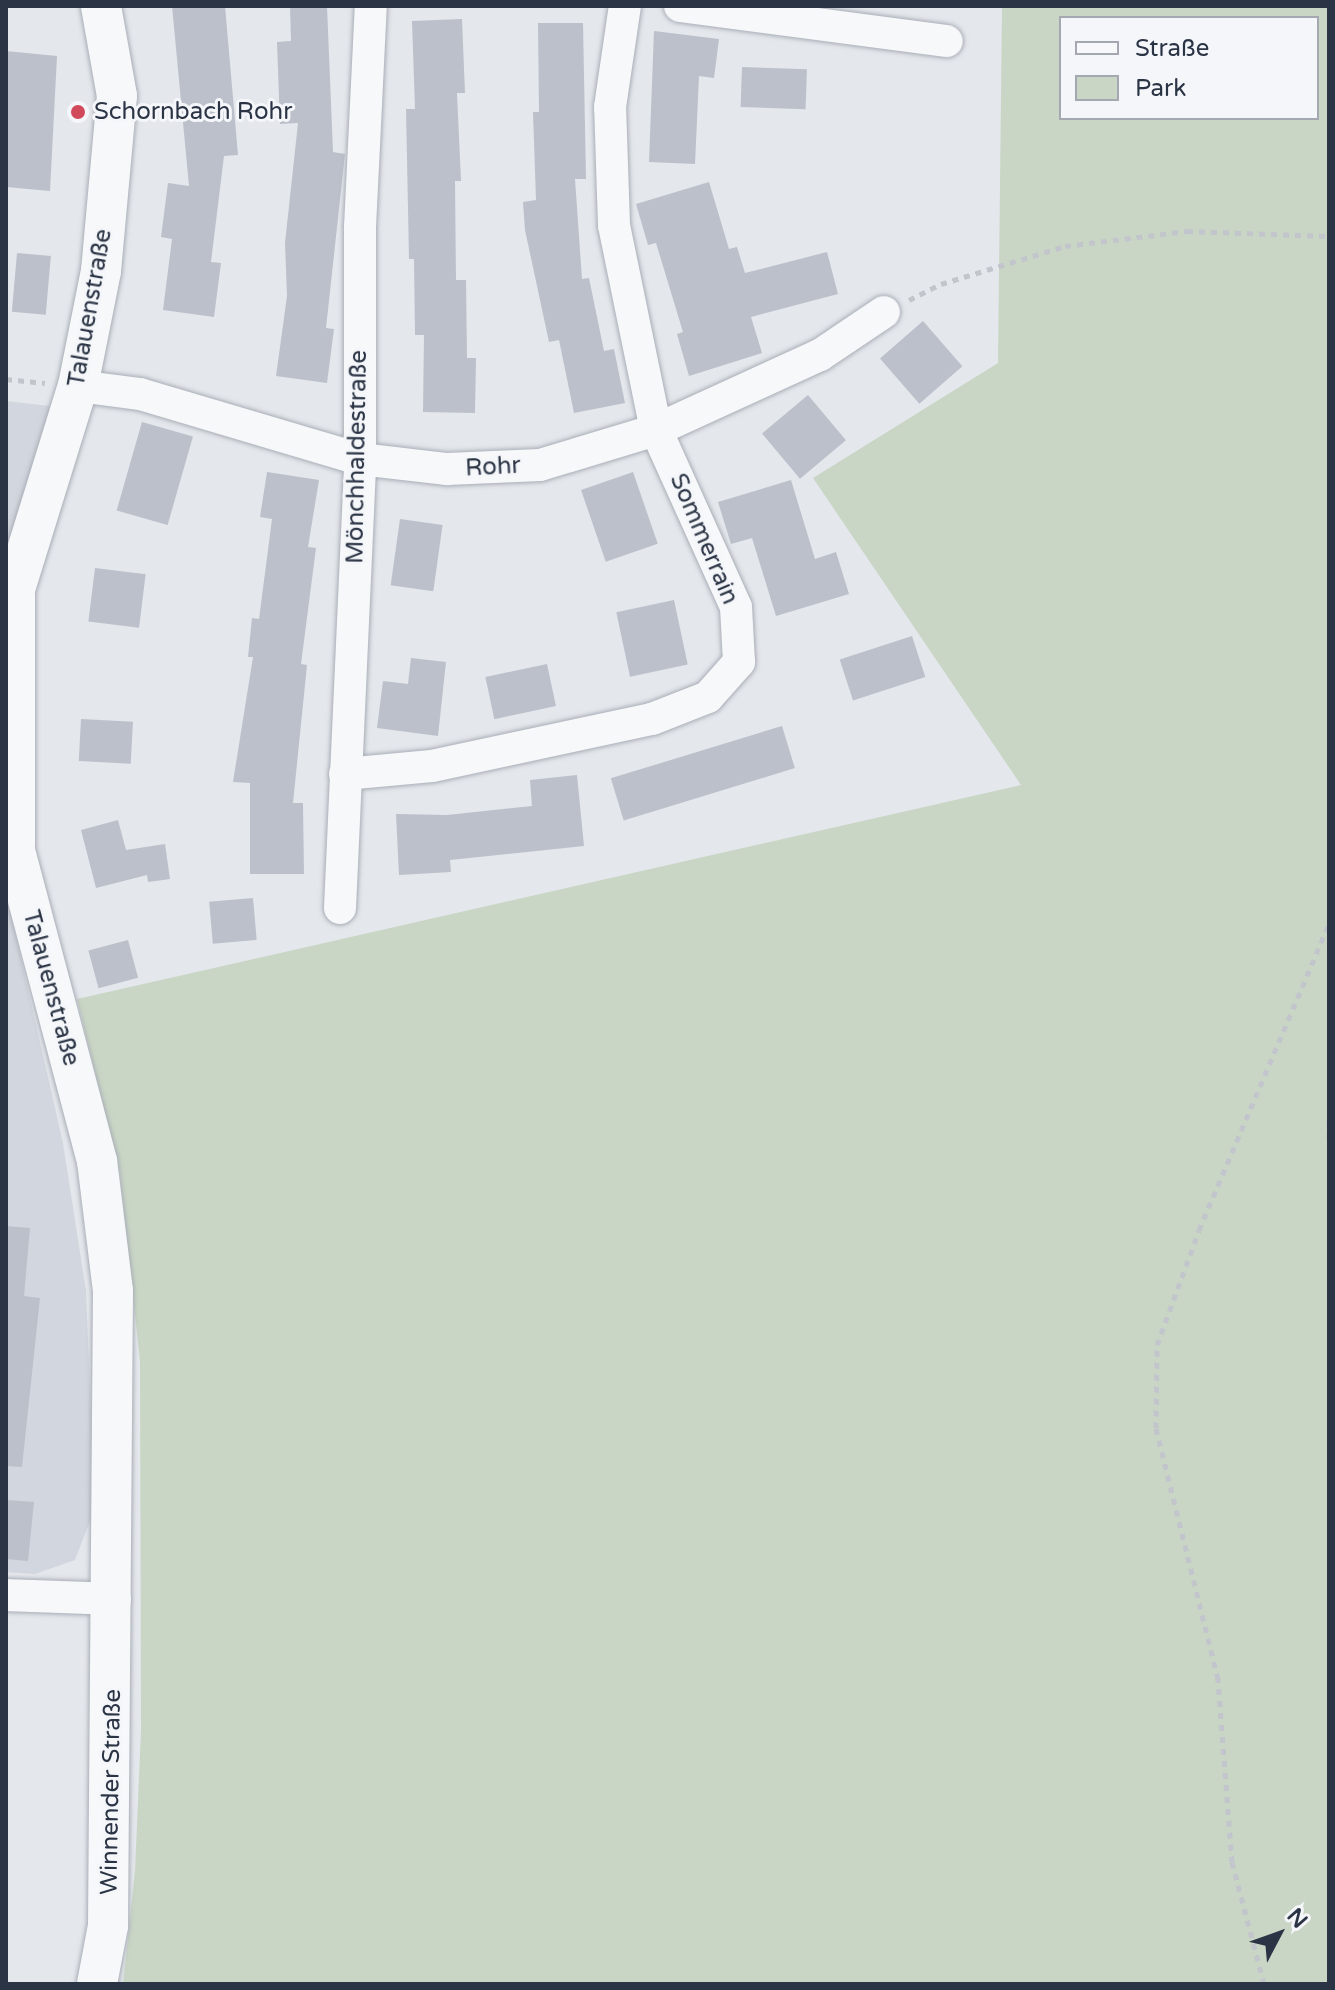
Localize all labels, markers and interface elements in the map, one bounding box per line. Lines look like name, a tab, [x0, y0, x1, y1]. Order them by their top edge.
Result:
legend	[1059, 16, 1319, 120]
text: Straße	[1135, 34, 1209, 63]
text: Park	[1135, 74, 1186, 103]
place label: Schornbach Rohr	[94, 98, 292, 126]
marker: Schornbach Rohr	[69, 103, 87, 121]
street label: Talauenstraße	[62, 227, 118, 389]
street label: Mönchhaldestraße	[341, 350, 373, 564]
street label: Rohr	[465, 451, 521, 483]
street label: Sommerrain	[663, 469, 745, 609]
street label: Talauenstraße	[16, 907, 86, 1069]
street label: Winnender Straße	[95, 1689, 127, 1895]
north arrow	[1239, 1894, 1319, 1974]
text: N	[1281, 1903, 1313, 1933]

